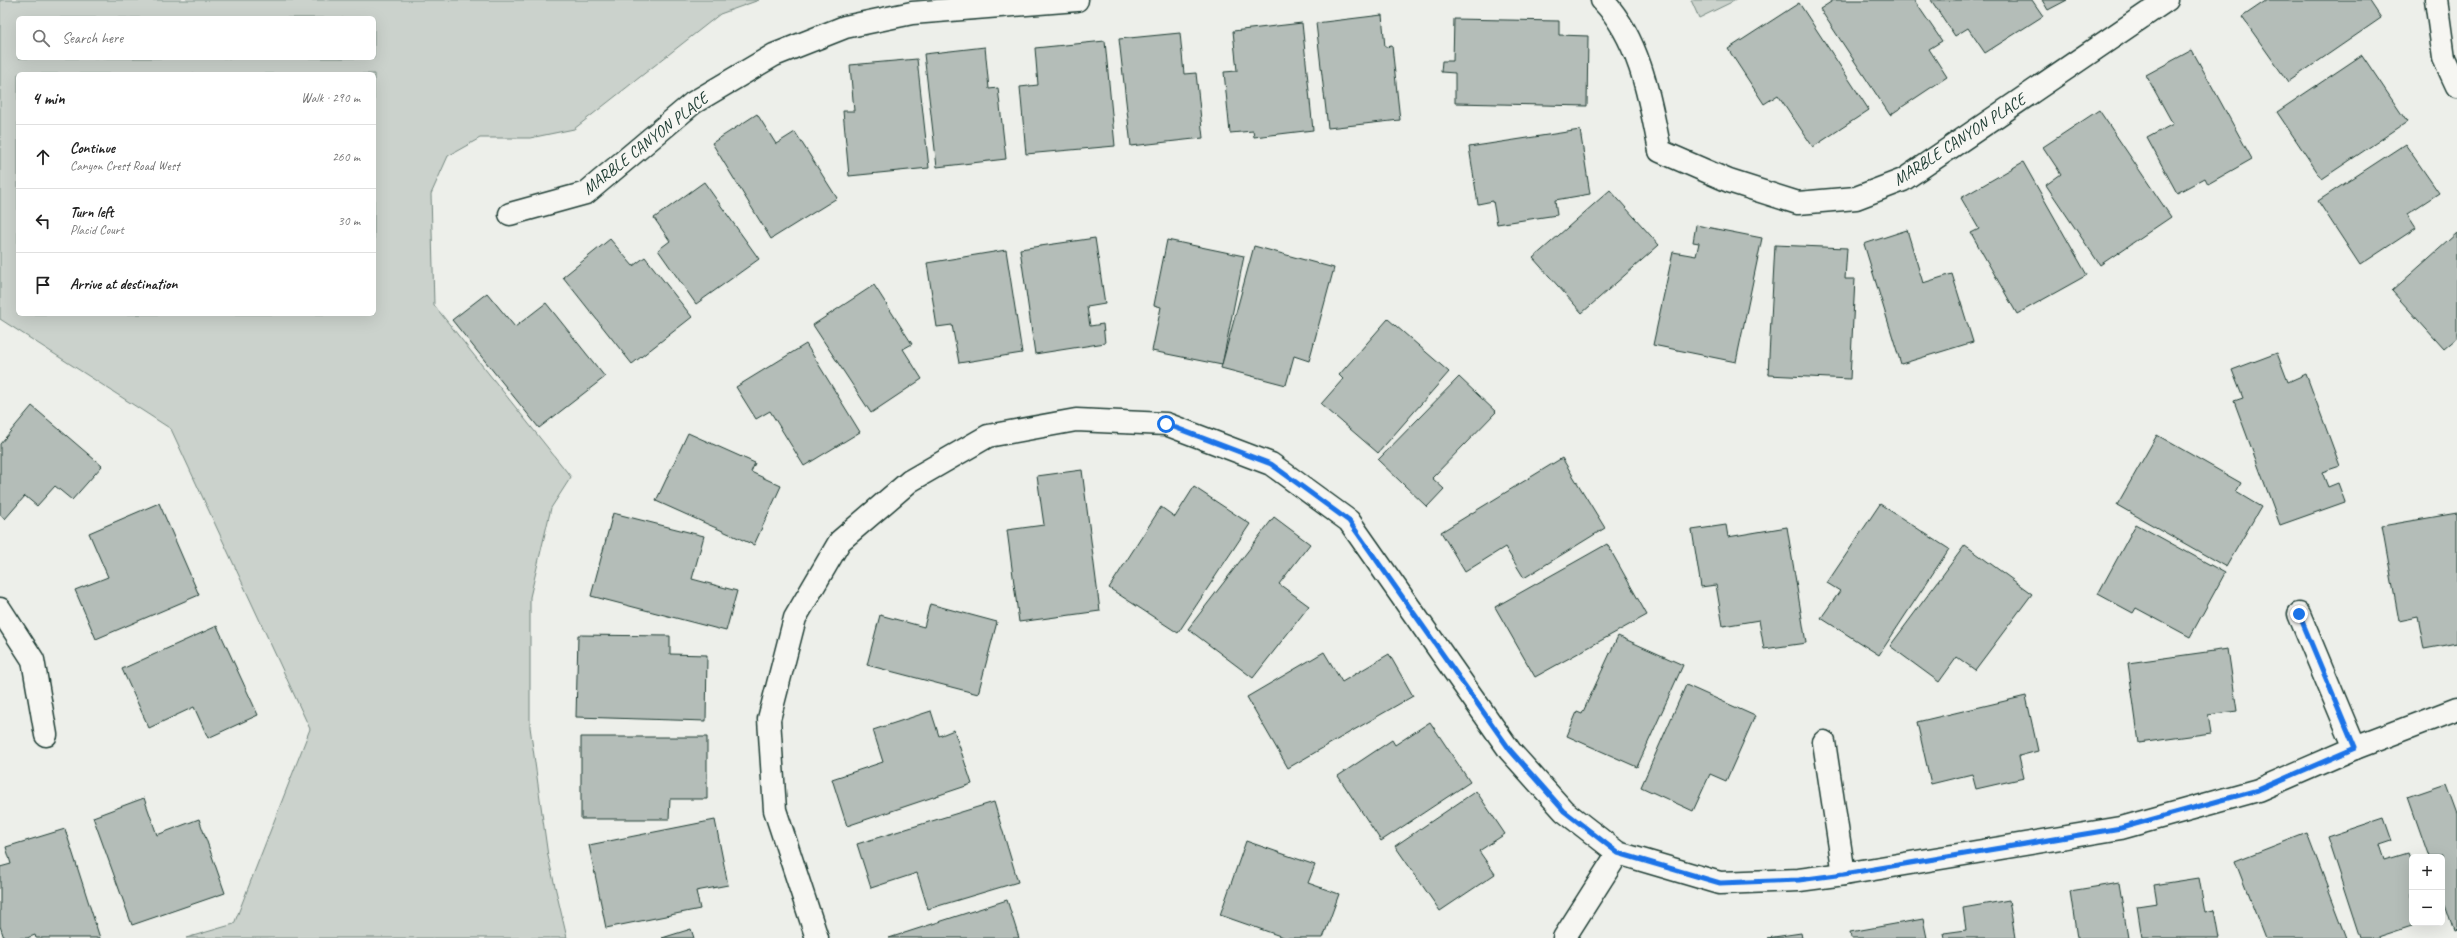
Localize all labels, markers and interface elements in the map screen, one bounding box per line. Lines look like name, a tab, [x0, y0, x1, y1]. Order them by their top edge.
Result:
search box	[16, 16, 376, 60]
icon: search	[30, 27, 52, 49]
text: Search here	[62, 29, 123, 48]
street label: MARBLE CANYON PLACE	[578, 86, 715, 199]
street label: MARBLE CANYON PLACE	[1889, 87, 2032, 190]
text: 4 min	[32, 88, 65, 109]
text: Walk · 290 m	[301, 90, 360, 106]
text: Continue	[70, 139, 115, 158]
icon: ahead	[32, 146, 54, 168]
text: 260 m	[332, 149, 360, 165]
text: Canyon Crest Road West	[70, 158, 179, 174]
text: Turn left	[70, 203, 113, 222]
icon: left	[32, 210, 54, 232]
text: 30 m	[338, 213, 360, 229]
text: Placid Court	[70, 222, 124, 238]
icon: arrive	[32, 274, 54, 296]
text: Arrive at destination	[70, 275, 177, 294]
route start	[1157, 415, 1175, 433]
route end	[2290, 605, 2308, 623]
map controls	[2409, 854, 2445, 926]
button: +	[2409, 854, 2445, 890]
button: −	[2409, 890, 2445, 926]

